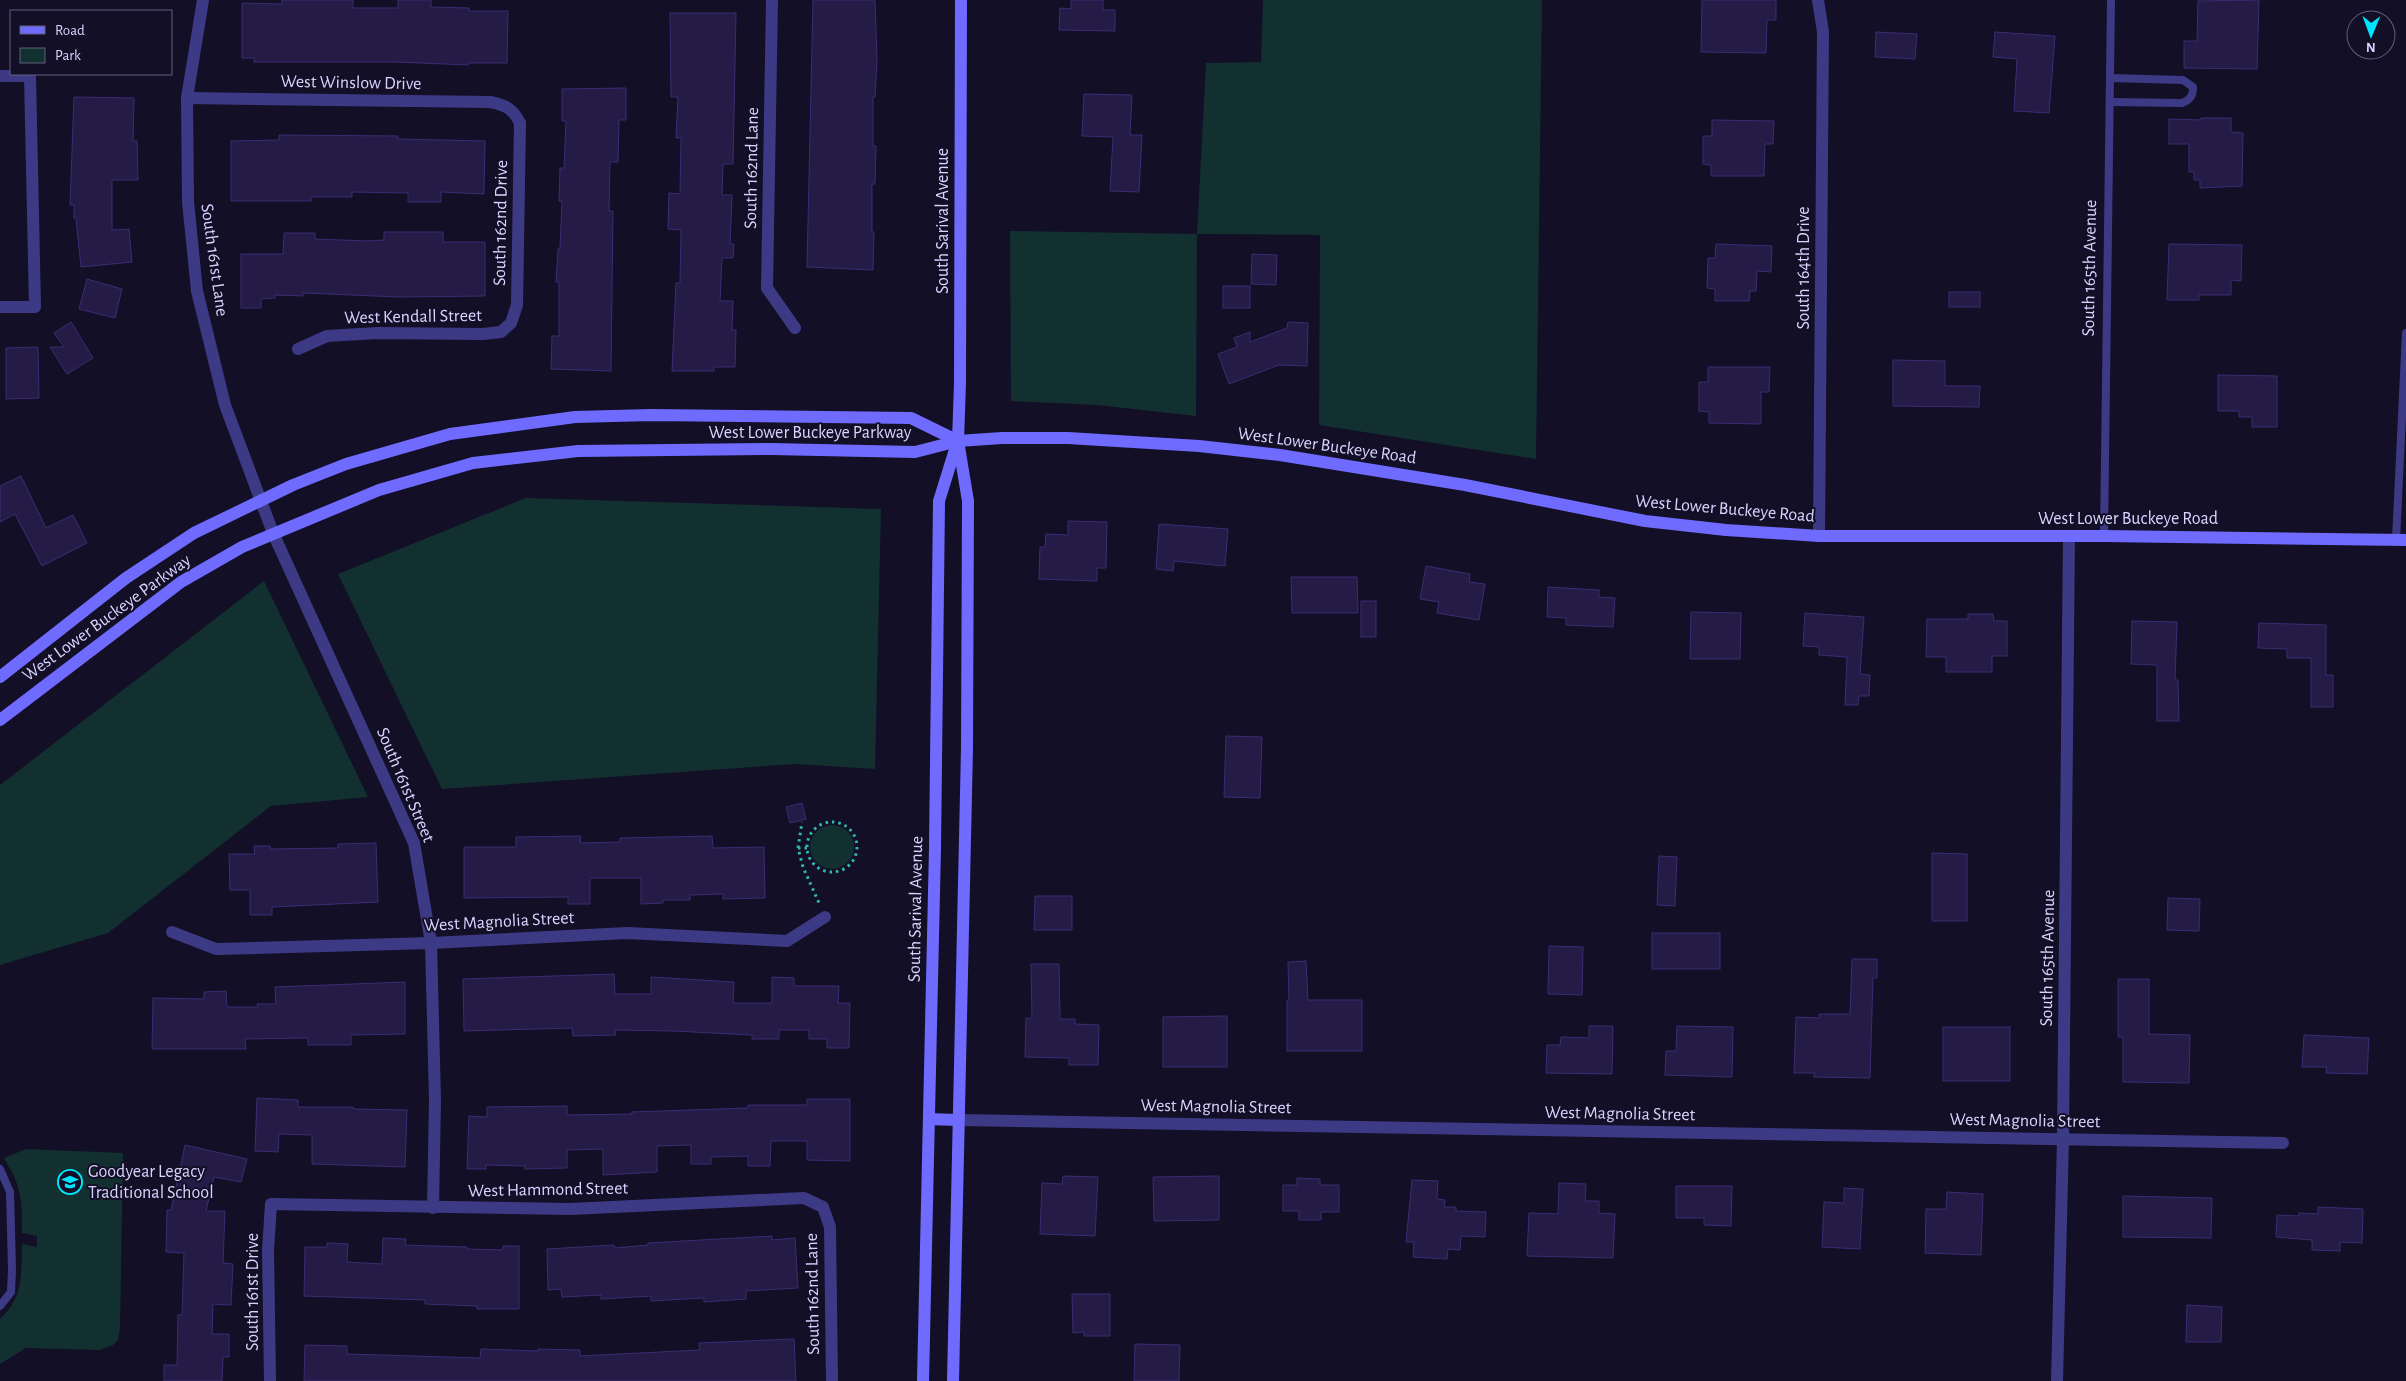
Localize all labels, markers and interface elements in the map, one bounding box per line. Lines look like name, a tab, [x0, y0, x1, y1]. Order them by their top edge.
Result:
legend	[10, 10, 172, 75]
north arrow	[2346, 10, 2396, 60]
text: Road	[55, 23, 85, 38]
text: N	[2366, 40, 2376, 54]
text: Park	[55, 48, 81, 63]
street label: West Winslow Drive	[280, 73, 422, 93]
street label: South 162nd Lane	[742, 107, 762, 229]
street label: South Sarival Avenue	[934, 148, 952, 294]
street label: South 162nd Drive	[491, 160, 511, 286]
street label: South 165th Avenue	[2080, 199, 2100, 337]
street label: South 161st Lane	[197, 202, 231, 318]
street label: South 164th Drive	[1795, 206, 1813, 330]
street label: West Kendall Street	[344, 307, 482, 327]
street label: West Lower Buckeye Parkway	[708, 424, 912, 442]
street label: West Lower Buckeye Road	[1237, 425, 1417, 467]
street label: West Lower Buckeye Road	[1634, 492, 1816, 526]
street label: West Lower Buckeye Road	[2038, 510, 2218, 528]
street label: West Lower Buckeye Parkway	[20, 551, 195, 685]
street label: South 161st Street	[373, 725, 437, 845]
street label: South Sarival Avenue	[906, 836, 926, 982]
street label: South 165th Avenue	[2038, 889, 2058, 1027]
street label: West Magnolia Street	[423, 909, 575, 935]
street label: West Magnolia Street	[1141, 1097, 1292, 1117]
street label: West Magnolia Street	[1545, 1104, 1696, 1124]
street label: West Magnolia Street	[1950, 1111, 2101, 1131]
place label: Goodyear Legacy Traditional School	[88, 1163, 214, 1202]
school or university icon: Goodyear Legacy Traditional School	[57, 1169, 83, 1195]
street label: West Hammond Street	[468, 1180, 629, 1200]
street label: South 161st Drive	[244, 1233, 262, 1351]
street label: South 162nd Lane	[803, 1233, 823, 1355]

